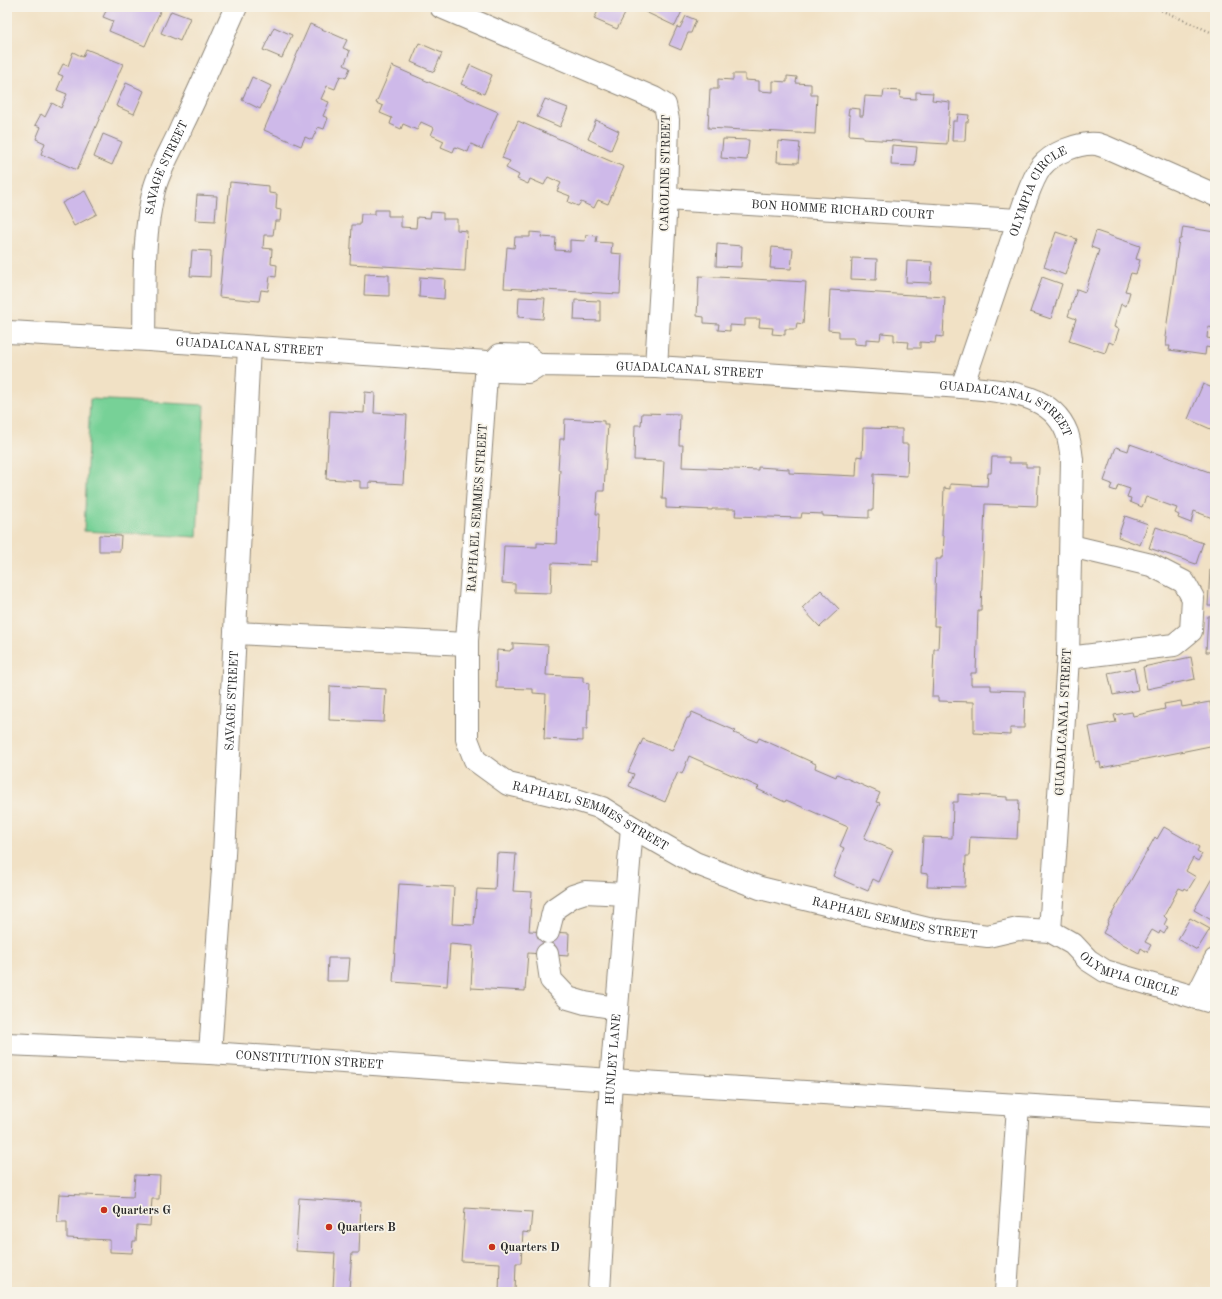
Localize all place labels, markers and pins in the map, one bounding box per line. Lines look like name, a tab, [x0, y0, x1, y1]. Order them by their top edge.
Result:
marker: Quarters G	[99, 1205, 109, 1215]
place label: Quarters G	[112, 1205, 171, 1217]
marker: Quarters B	[324, 1222, 334, 1232]
place label: Quarters B	[337, 1222, 396, 1234]
marker: Quarters D	[487, 1242, 497, 1252]
place label: Quarters D	[500, 1242, 560, 1254]

